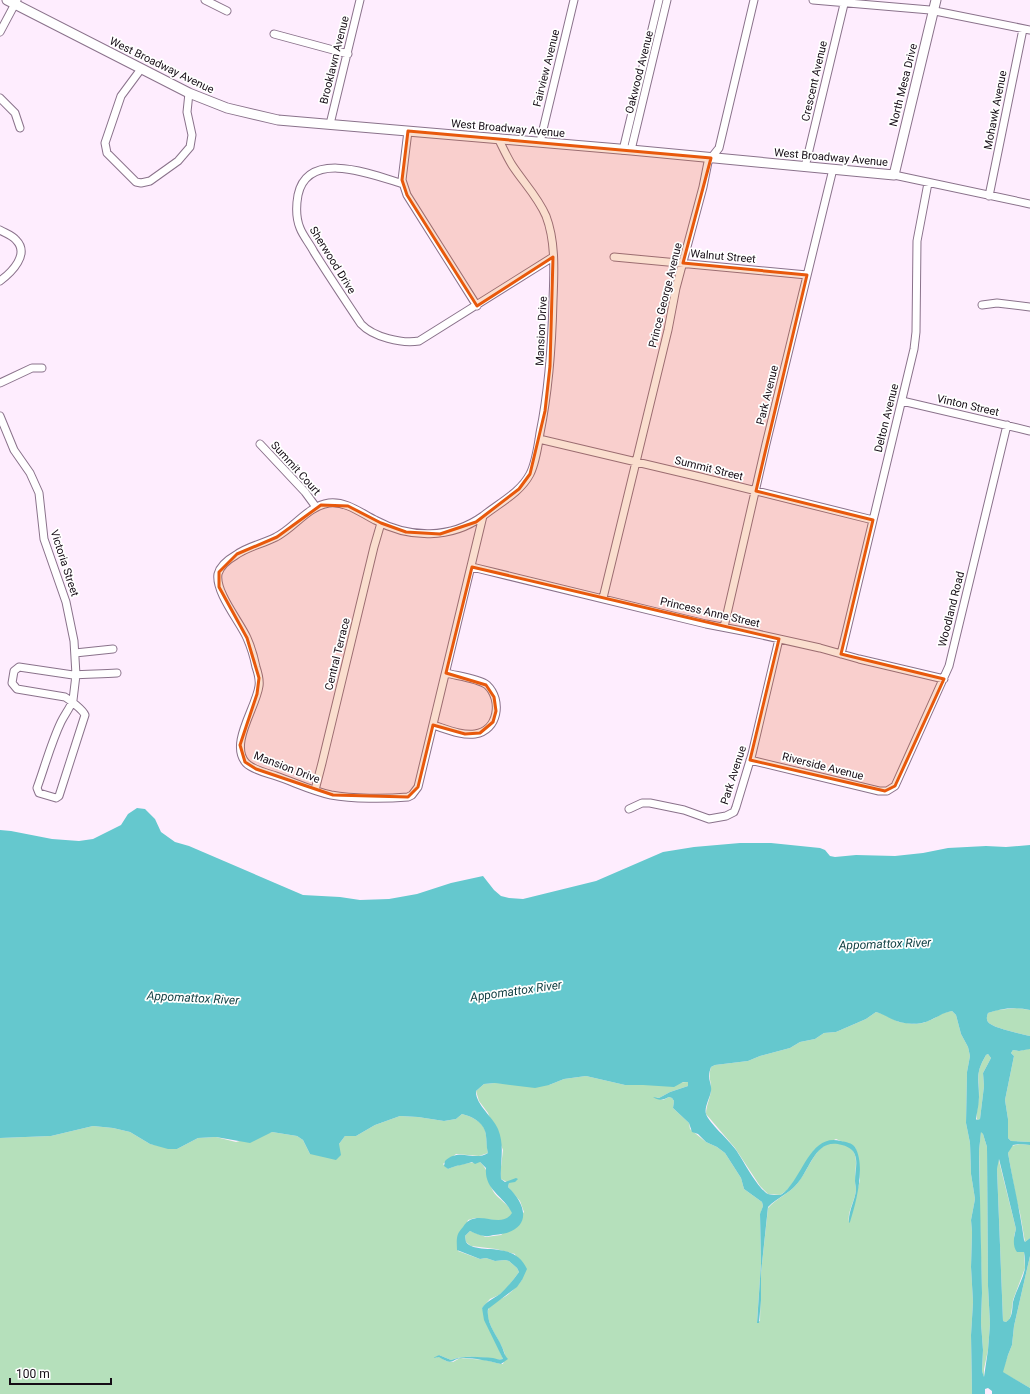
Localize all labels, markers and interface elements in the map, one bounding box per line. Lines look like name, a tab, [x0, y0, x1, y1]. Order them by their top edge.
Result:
street label: Brooklawn Avenue	[317, 15, 352, 106]
street label: Fairview Avenue	[531, 28, 562, 108]
street label: Oakwood Avenue	[623, 29, 656, 115]
street label: West Broadway Avenue	[108, 35, 216, 96]
street label: Crescent Avenue	[799, 39, 830, 123]
street label: North Mesa Drive	[887, 42, 920, 128]
street label: Mohawk Avenue	[981, 69, 1010, 151]
street label: West Broadway Avenue	[450, 117, 566, 140]
street label: West Broadway Avenue	[773, 146, 889, 169]
street label: Sherwood Drive	[307, 224, 358, 296]
street label: Prince George Avenue	[646, 241, 685, 349]
street label: Walnut Street	[690, 247, 757, 266]
street label: Mansion Drive	[533, 296, 550, 366]
street label: Park Avenue	[754, 364, 781, 426]
street label: Delton Avenue	[872, 382, 901, 454]
street label: Vinton Street	[936, 392, 1001, 419]
street label: Summit Court	[268, 439, 323, 498]
street label: Summit Street	[673, 454, 745, 483]
street label: Victoria Street	[48, 528, 82, 599]
street label: Woodland Road	[936, 570, 967, 648]
street label: Princess Anne Street	[659, 595, 761, 630]
street label: Central Terrace	[322, 616, 353, 692]
street label: Park Avenue	[718, 744, 749, 806]
street label: Mansion Drive	[252, 749, 322, 786]
street label: Riverside Avenue	[781, 750, 865, 783]
water label: Appomattox River	[838, 935, 932, 953]
water label: Appomattox River	[468, 978, 564, 1004]
water label: Appomattox River	[146, 989, 240, 1007]
scale bar	[10, 1360, 111, 1386]
text: 100 m	[16, 1367, 50, 1381]

